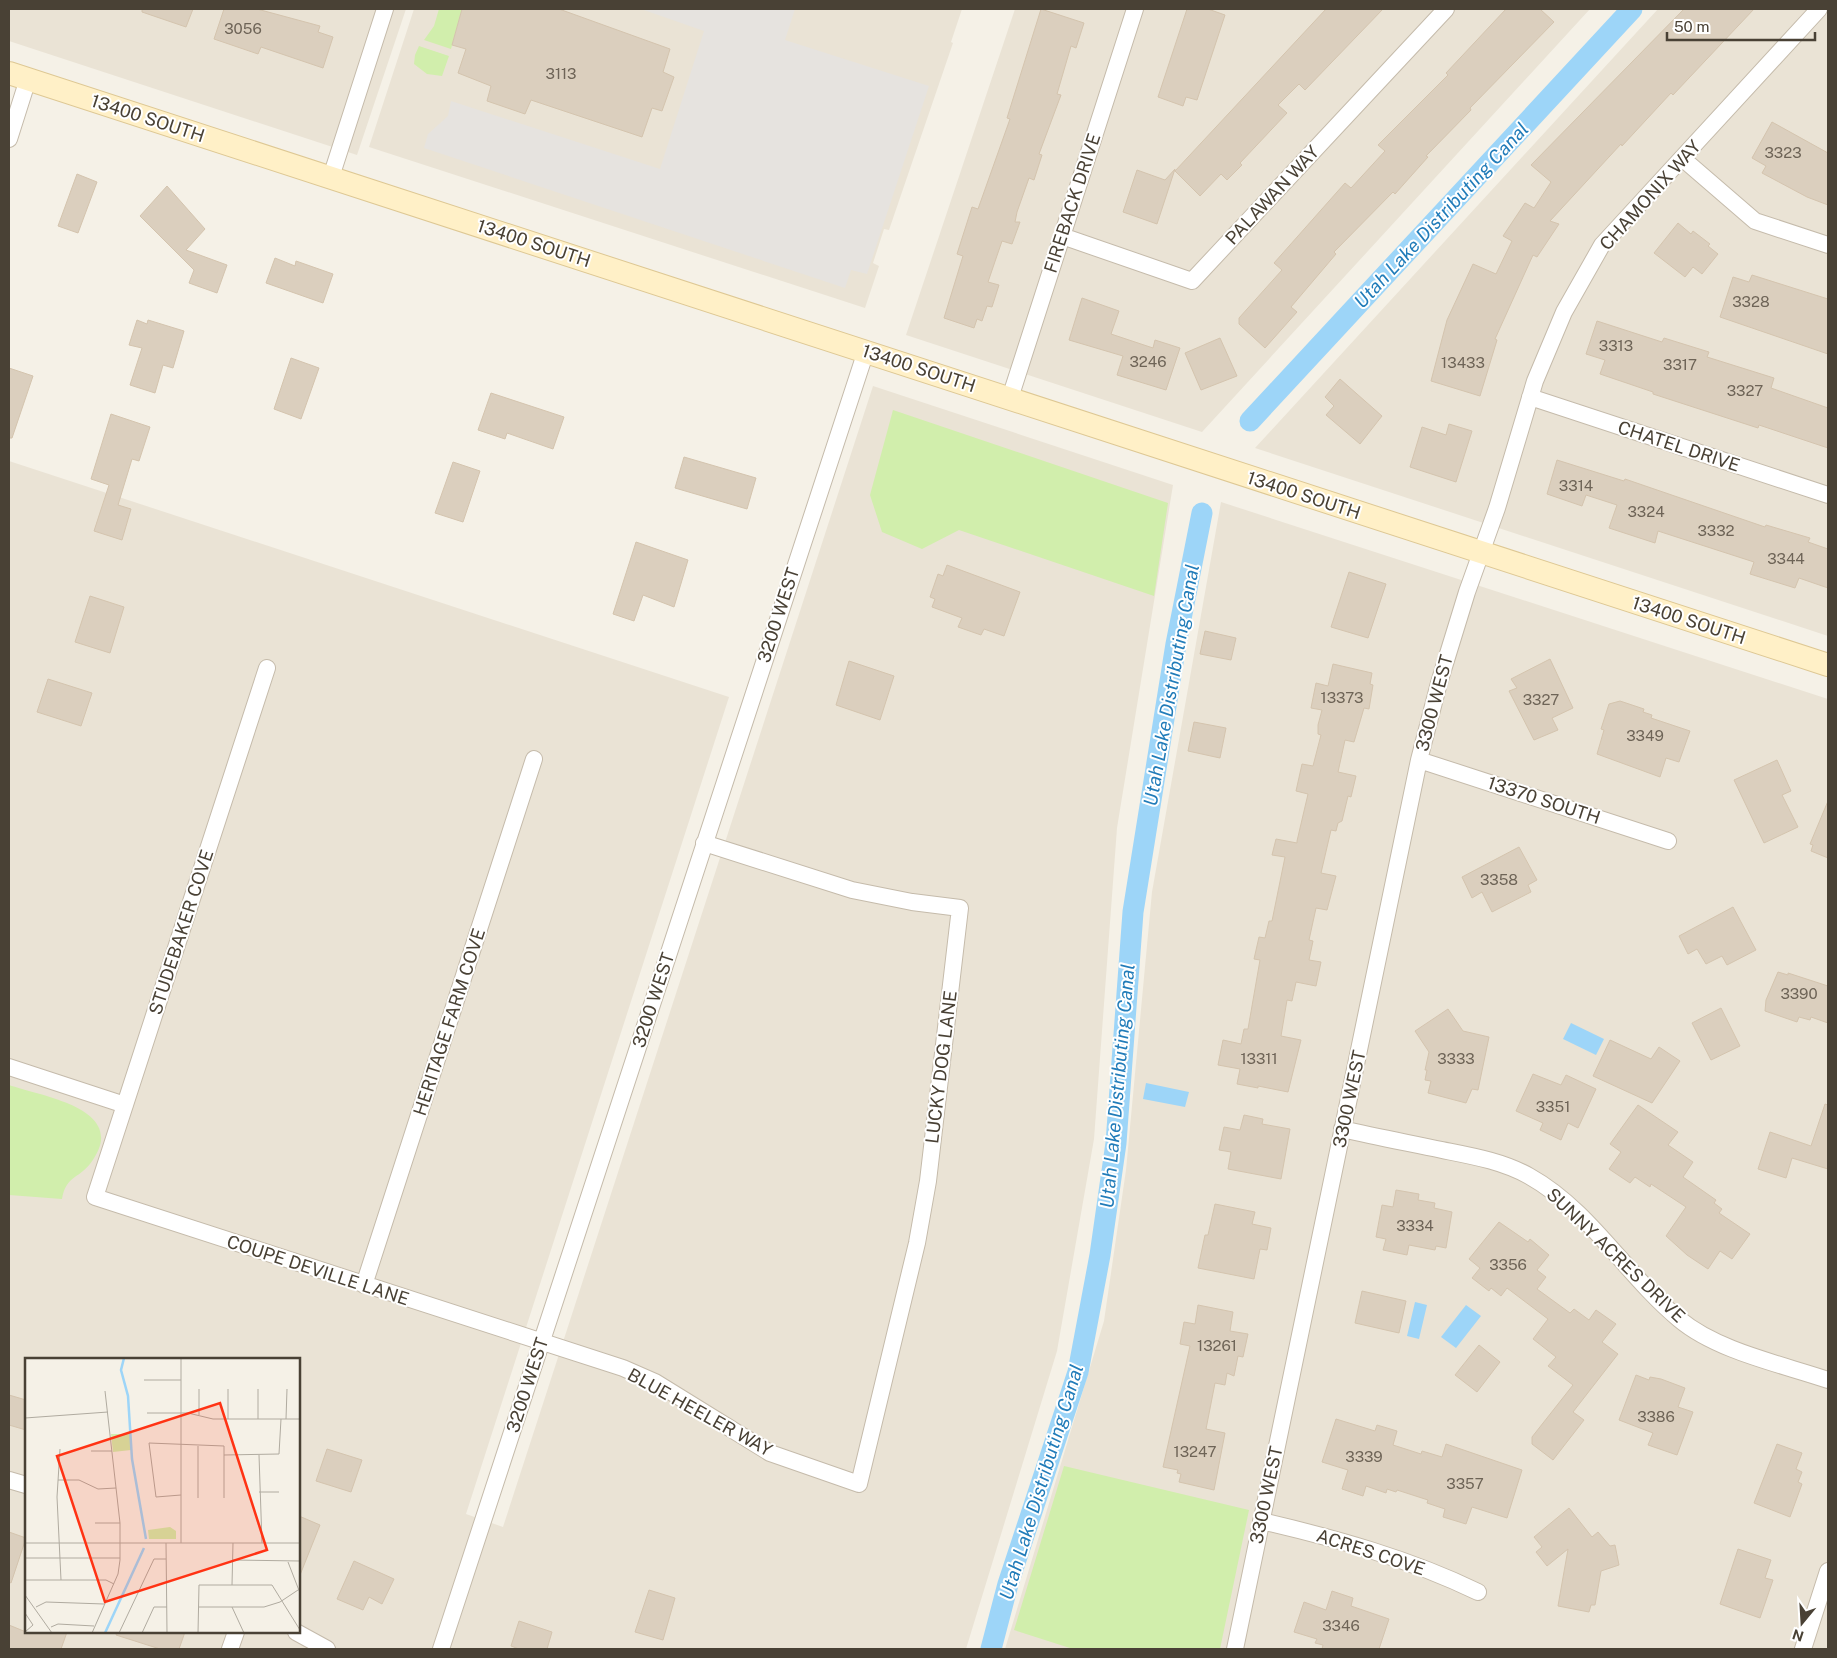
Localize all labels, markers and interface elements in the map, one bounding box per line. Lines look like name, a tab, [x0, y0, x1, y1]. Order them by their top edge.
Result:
scale bar	[1667, 10, 1814, 42]
text: 50 m	[1674, 18, 1709, 35]
house number: 3056	[224, 20, 262, 37]
house number: 3113	[545, 65, 577, 82]
street label: 13400 SOUTH	[89, 90, 207, 146]
water label: Utah Lake Distributing Canal	[1349, 118, 1533, 312]
street label: FIREBACK DRIVE	[1040, 131, 1104, 275]
street label: CHAMONIX WAY	[1595, 136, 1705, 254]
street label: PALAWAN WAY	[1221, 141, 1323, 249]
house number: 3323	[1764, 144, 1802, 161]
street label: 13400 SOUTH	[475, 215, 593, 271]
house number: 3328	[1732, 293, 1770, 310]
house number: 3313	[1599, 337, 1633, 354]
street label: 13400 SOUTH	[860, 340, 978, 396]
house number: 3246	[1129, 353, 1167, 370]
house number: 13433	[1441, 354, 1485, 371]
house number: 3317	[1663, 356, 1697, 373]
house number: 3327	[1727, 382, 1763, 399]
street label: CHATEL DRIVE	[1615, 416, 1743, 476]
street label: 13400 SOUTH	[1245, 467, 1363, 523]
house number: 3314	[1559, 477, 1593, 494]
house number: 3324	[1627, 503, 1665, 520]
house number: 3332	[1697, 522, 1735, 539]
house number: 3344	[1767, 550, 1805, 567]
water label: Utah Lake Distributing Canal	[1139, 562, 1203, 808]
street label: 3200 WEST	[753, 564, 803, 665]
street label: 13400 SOUTH	[1630, 592, 1748, 648]
street label: 3300 WEST	[1411, 652, 1457, 754]
house number: 13373	[1321, 689, 1363, 706]
house number: 3327	[1523, 691, 1559, 708]
house number: 3349	[1626, 727, 1664, 744]
street label: 13370 SOUTH	[1485, 772, 1603, 828]
street label: STUDEBAKER COVE	[144, 847, 218, 1017]
house number: 3358	[1480, 871, 1518, 888]
street label: HERITAGE FARM COVE	[409, 926, 489, 1118]
street label: 3200 WEST	[628, 949, 678, 1050]
water label: Utah Lake Distributing Canal	[1095, 963, 1139, 1209]
house number: 3390	[1780, 985, 1818, 1002]
street label: LUCKY DOG LANE	[921, 989, 961, 1145]
street label: 3300 WEST	[1328, 1048, 1370, 1150]
house number: 13311	[1240, 1050, 1278, 1067]
house number: 3333	[1437, 1050, 1475, 1067]
house number: 3351	[1536, 1098, 1570, 1115]
street label: SUNNY ACRES DRIVE	[1542, 1183, 1690, 1327]
house number: 3334	[1396, 1217, 1434, 1234]
street label: COUPE DEVILLE LANE	[224, 1231, 412, 1309]
house number: 3356	[1489, 1256, 1527, 1273]
street label: 3200 WEST	[502, 1334, 552, 1435]
house number: 13261	[1197, 1337, 1237, 1354]
inset map	[25, 1358, 300, 1633]
water label: Utah Lake Distributing Canal	[995, 1362, 1087, 1602]
street label: BLUE HEELER WAY	[624, 1364, 776, 1460]
house number: 3386	[1637, 1408, 1675, 1425]
house number: 13247	[1174, 1443, 1216, 1460]
street label: 3300 WEST	[1245, 1444, 1287, 1546]
house number: 3339	[1345, 1448, 1383, 1465]
house number: 3357	[1446, 1475, 1484, 1492]
street label: ACRES COVE	[1314, 1525, 1428, 1579]
north arrow	[1777, 1598, 1827, 1648]
house number: 3346	[1322, 1617, 1360, 1634]
text: N	[1790, 1626, 1806, 1645]

